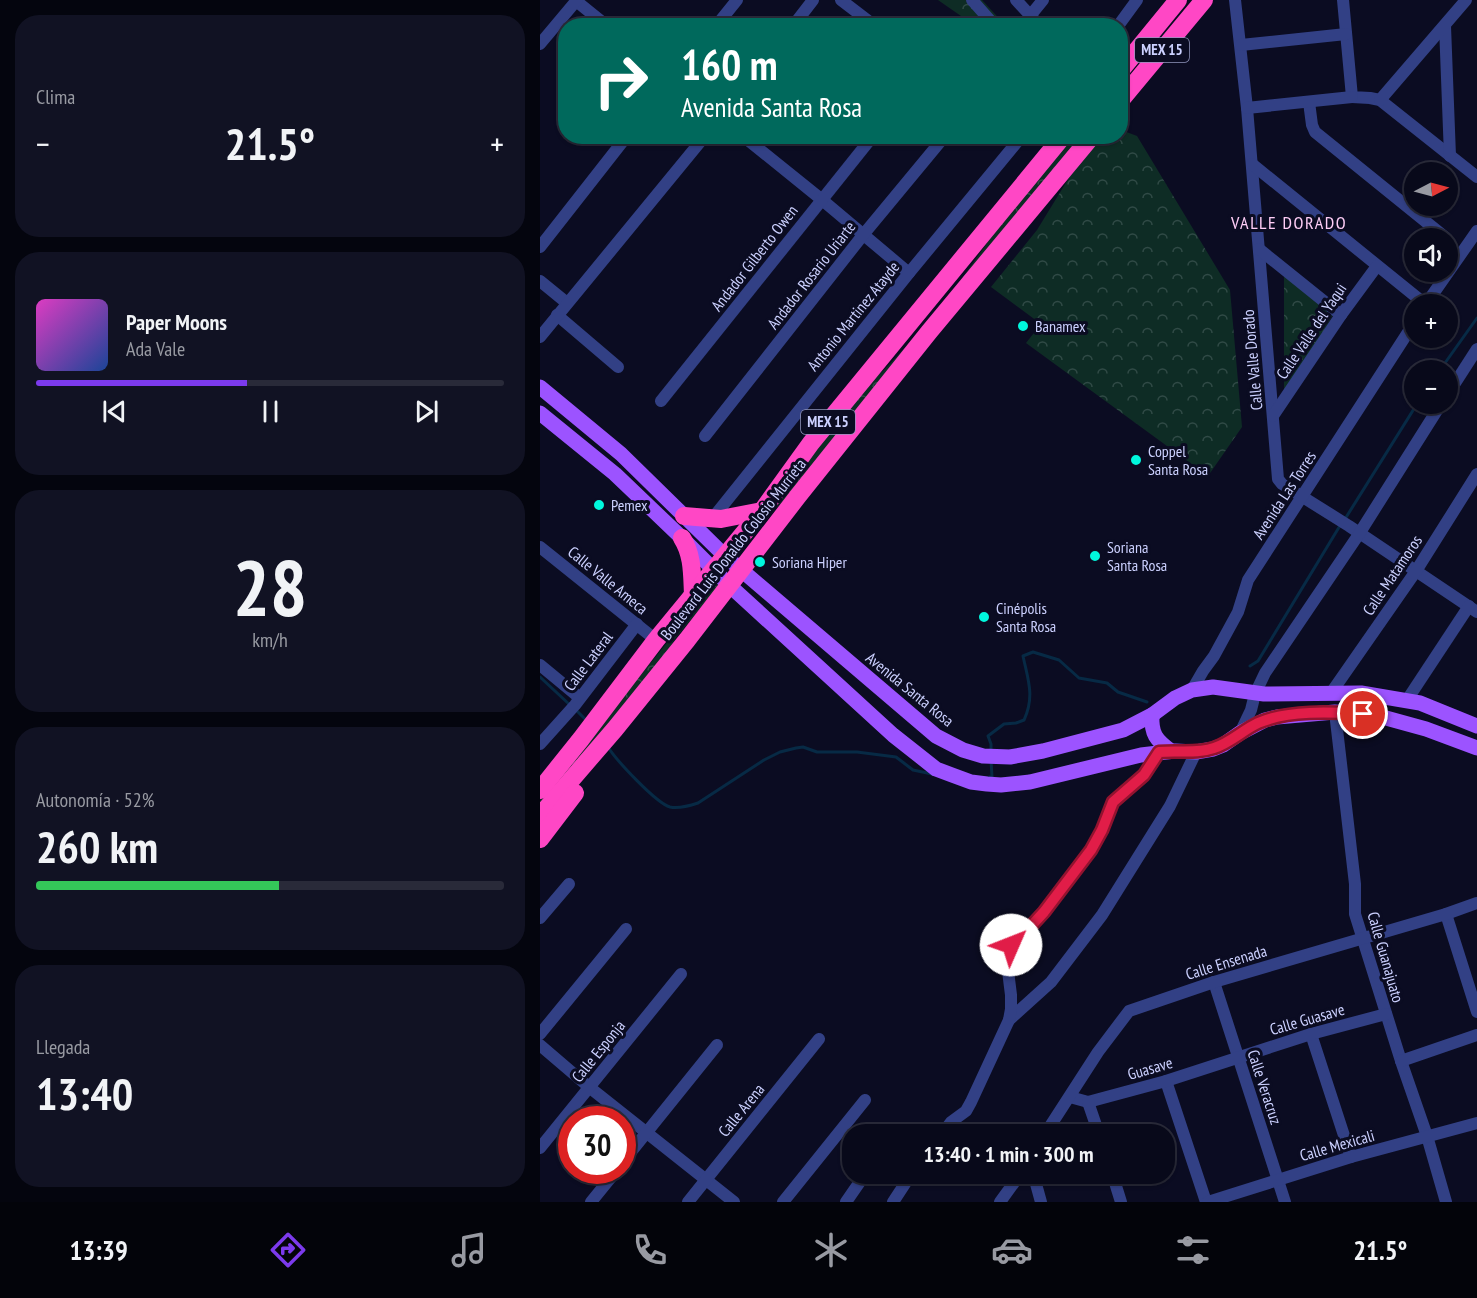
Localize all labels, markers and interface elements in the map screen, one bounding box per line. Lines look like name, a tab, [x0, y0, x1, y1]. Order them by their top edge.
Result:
text: 160 m	[681, 37, 778, 92]
road number: MEX 15	[1135, 38, 1189, 62]
icon: right	[582, 42, 660, 120]
text: Clima	[36, 84, 75, 110]
text: Avenida Santa Rosa	[681, 90, 862, 124]
text: 21.5°	[225, 114, 315, 172]
text: −	[36, 122, 50, 165]
text: +	[490, 122, 504, 165]
north arrow	[1404, 162, 1458, 216]
map controls	[1404, 162, 1458, 414]
street label: Andador Gilberto Owen	[706, 201, 802, 315]
district label: VALLE DORADO	[1230, 211, 1347, 234]
street label: Andador Rosario Uriarte	[763, 217, 859, 333]
button: sound	[1404, 228, 1458, 282]
street label: Antonio Martinez Atayde	[803, 257, 903, 375]
street label: Calle Valle del Yaqui	[1272, 279, 1350, 383]
button: +	[1404, 294, 1458, 348]
text: Paper Moons	[126, 308, 227, 336]
street label: Calle Valle Dorado	[1238, 309, 1266, 411]
place label: Banamex	[1035, 316, 1086, 336]
marker: Banamex	[1016, 319, 1030, 333]
text: Ada Vale	[126, 336, 185, 362]
button: −	[1404, 360, 1458, 414]
icon: previous	[98, 395, 131, 428]
icon: pause	[254, 395, 287, 428]
icon: next	[410, 395, 443, 428]
road number: MEX 15	[801, 410, 855, 434]
place label: Coppel Santa Rosa	[1148, 441, 1208, 479]
street label: Avenida Las Torres	[1248, 447, 1320, 543]
marker: Coppel Santa Rosa	[1129, 453, 1143, 467]
street label: Boulevard Luis Donaldo Colosio Murrieta	[656, 454, 810, 644]
place label: Pemex	[611, 495, 648, 515]
marker: Pemex	[592, 498, 606, 512]
street label: Calle Matamoros	[1358, 531, 1426, 619]
text: 28	[233, 537, 307, 638]
place label: Soriana Santa Rosa	[1107, 537, 1167, 575]
street label: Calle Valle Ameca	[564, 542, 652, 618]
marker: Soriana Santa Rosa	[1088, 549, 1102, 563]
place label: Soriana Hiper	[772, 552, 847, 572]
marker: Soriana Hiper	[753, 555, 767, 569]
place label: Cinépolis Santa Rosa	[996, 598, 1056, 636]
marker: Cinépolis Santa Rosa	[977, 610, 991, 624]
text: km/h	[252, 627, 288, 653]
street label: Calle Lateral	[559, 627, 617, 695]
street label: Avenida Santa Rosa	[862, 647, 958, 731]
pin	[1337, 688, 1388, 739]
icon: arrive	[1346, 697, 1379, 730]
text: Autonomía · 52%	[36, 787, 154, 813]
text: 260 km	[36, 817, 158, 875]
street label: Calle Guanajuato	[1363, 909, 1409, 1005]
position arrow	[979, 913, 1043, 977]
street label: Calle Ensenada	[1183, 940, 1269, 984]
street label: Calle Guasave	[1267, 999, 1347, 1039]
street label: Calle Esponja	[567, 1016, 629, 1086]
text: Llegada	[36, 1034, 90, 1060]
street label: Calle Veracruz	[1244, 1047, 1287, 1127]
street label: Guasave	[1125, 1052, 1175, 1084]
text: 13:40	[36, 1064, 133, 1122]
street label: Calle Arena	[714, 1079, 768, 1141]
speed limit sign: 30	[558, 1106, 636, 1184]
street label: Calle Mexicali	[1297, 1125, 1377, 1165]
text: 13:40 · 1 min · 300 m	[923, 1140, 1094, 1168]
icon: directions	[267, 1229, 309, 1271]
icon: music	[448, 1229, 490, 1271]
icon: phone	[629, 1229, 671, 1271]
icon: climate	[810, 1229, 852, 1271]
icon: car	[991, 1229, 1033, 1271]
icon: filters	[1172, 1229, 1214, 1271]
text: 13:39	[70, 1233, 128, 1267]
text: 21.5°	[1353, 1233, 1407, 1267]

